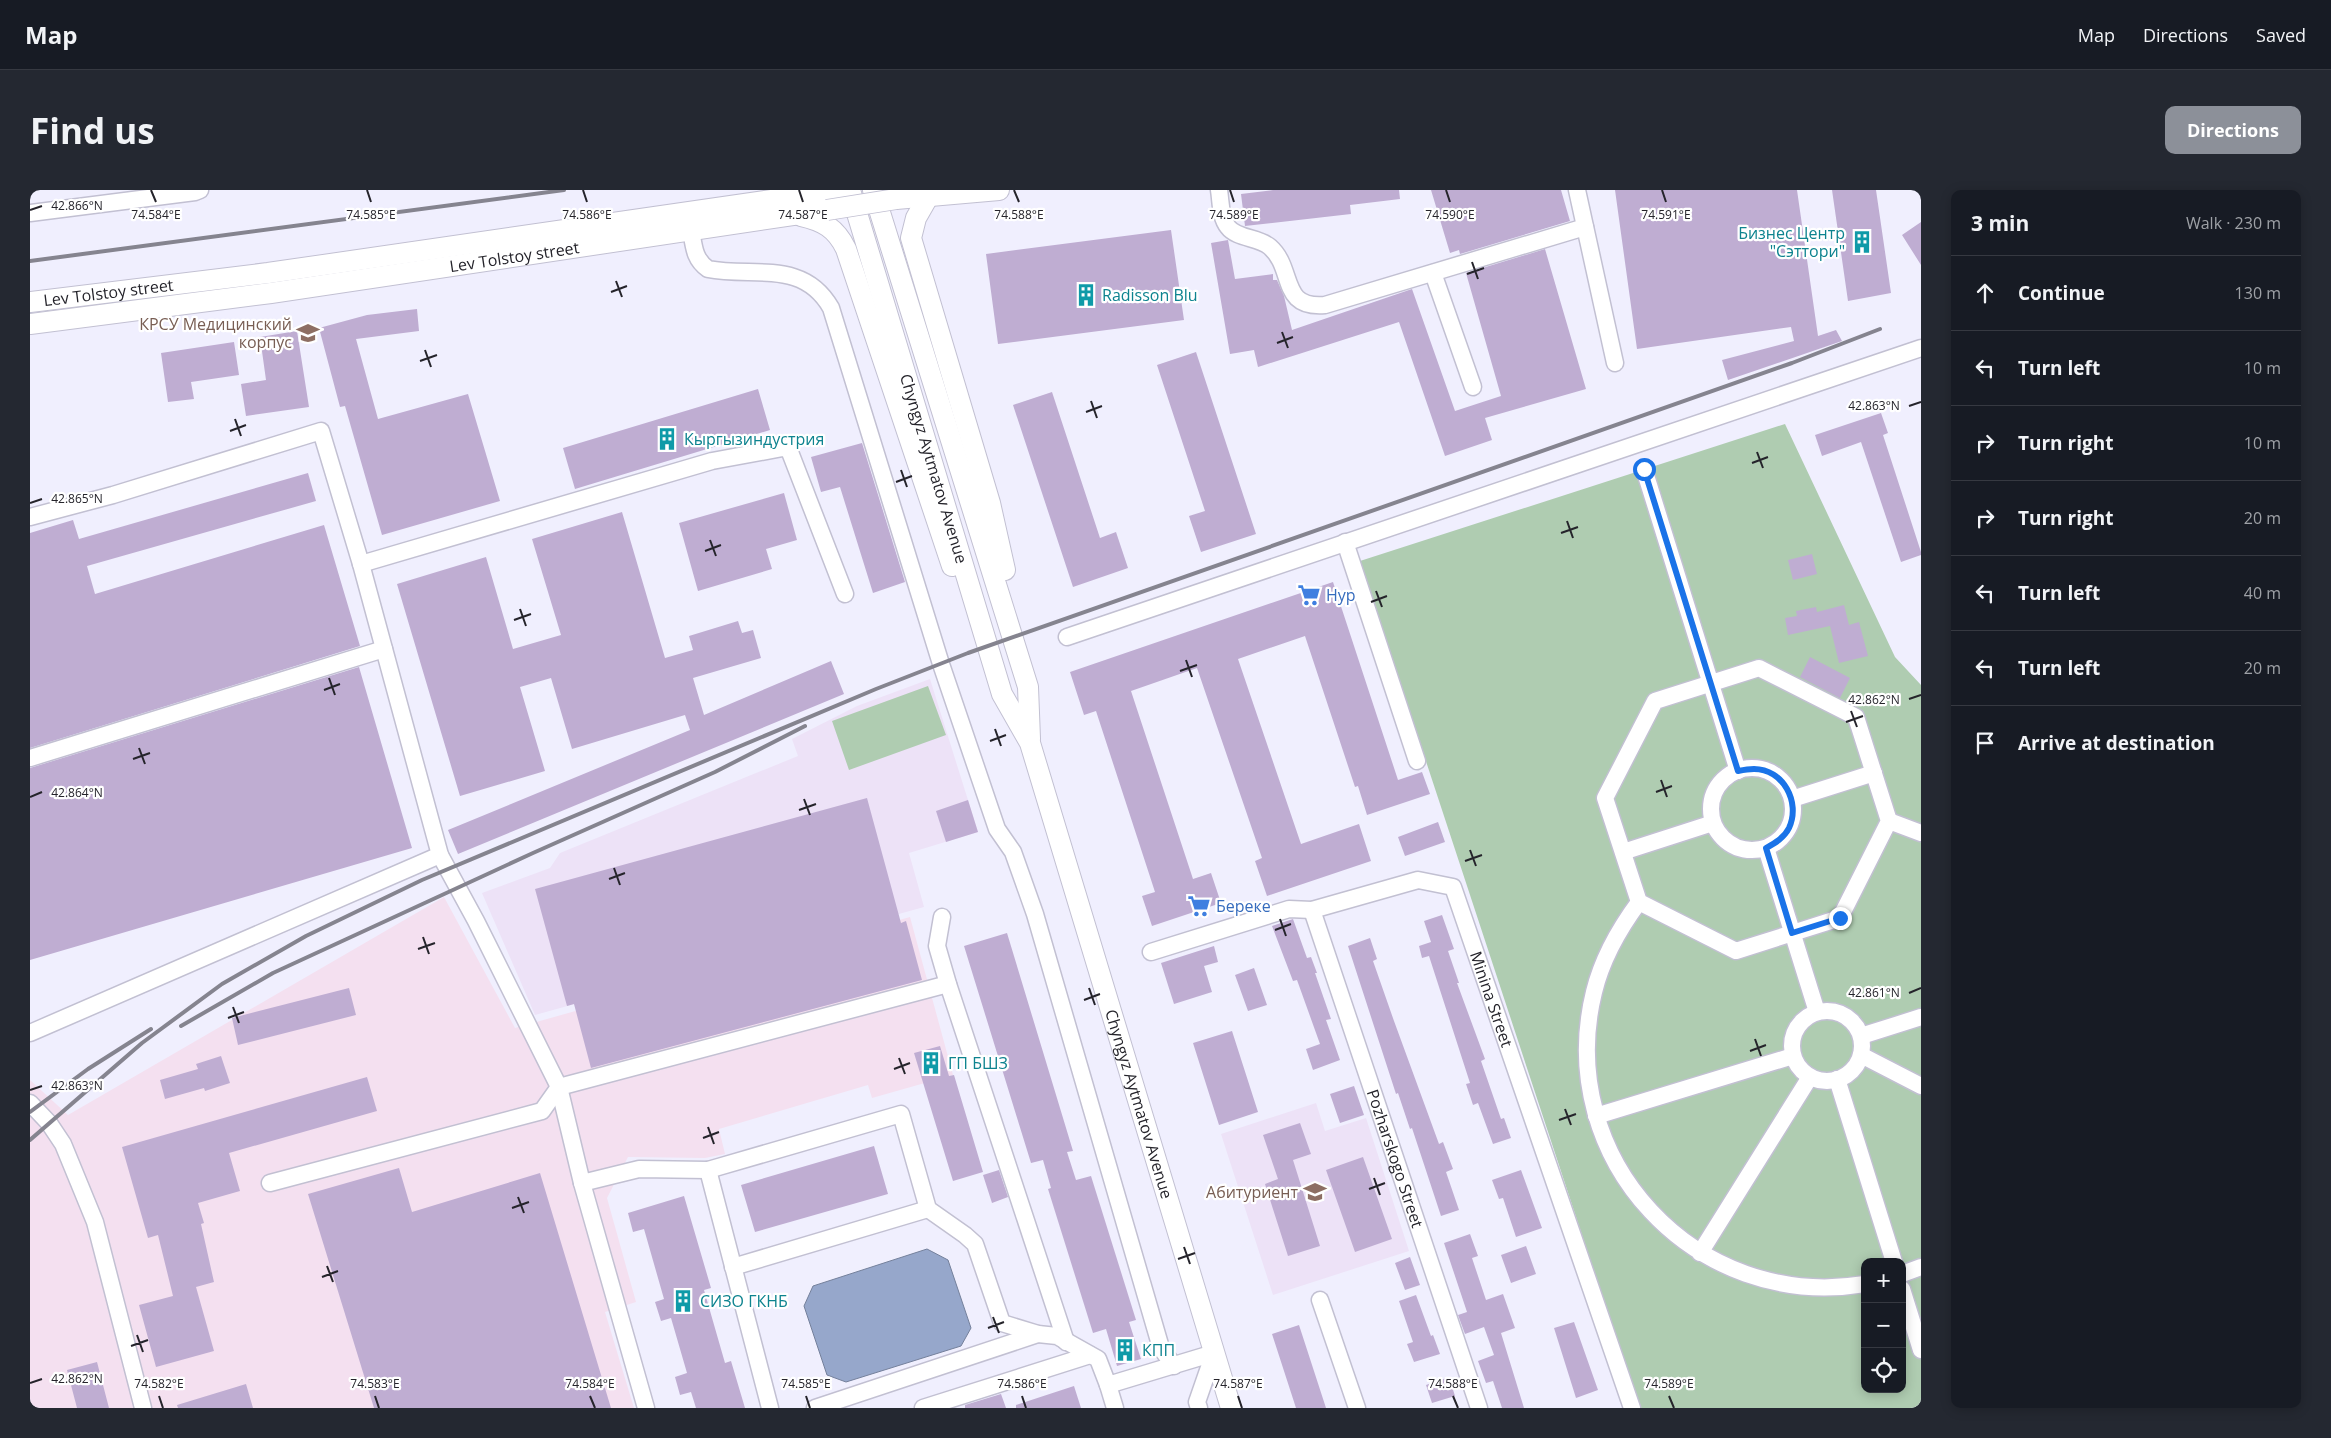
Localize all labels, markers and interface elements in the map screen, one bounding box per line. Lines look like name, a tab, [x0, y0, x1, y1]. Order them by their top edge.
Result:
text: Map	[25, 18, 77, 51]
text: Map	[2078, 23, 2115, 47]
text: Directions	[2143, 23, 2228, 47]
text: Saved	[2256, 23, 2306, 47]
button: Directions	[2165, 106, 2301, 154]
text: Find us	[30, 107, 155, 154]
text: 42.866°N	[51, 197, 103, 214]
text: 74.584°E	[131, 206, 181, 223]
text: 74.585°E	[346, 206, 396, 223]
text: 74.586°E	[562, 206, 612, 223]
text: 74.587°E	[778, 206, 828, 223]
text: 74.588°E	[994, 206, 1044, 223]
text: 74.589°E	[1209, 206, 1259, 223]
text: 74.590°E	[1425, 206, 1475, 223]
text: 74.591°E	[1641, 206, 1691, 223]
text: 3 min	[1971, 209, 2029, 237]
text: Walk · 230 m	[2186, 212, 2281, 234]
place label: Бизнес Центр "Сэттори"	[1738, 222, 1845, 262]
building icon: Бизнес Центр "Сэттори"	[1849, 229, 1875, 255]
street label: Lev Tolstoy street	[448, 236, 581, 277]
street label: Lev Tolstoy street	[42, 274, 175, 311]
icon: ahead	[1971, 279, 1999, 307]
text: Continue	[2018, 280, 2105, 306]
building icon: Radisson Blu	[1073, 282, 1099, 308]
text: 130 m	[2235, 282, 2281, 304]
place label: Radisson Blu	[1102, 284, 1198, 306]
place label: КРСУ Медицинский корпус	[139, 313, 292, 353]
school or university icon: КРСУ Медицинский корпус	[295, 320, 321, 346]
icon: left	[1971, 354, 1999, 382]
text: Turn left	[2018, 355, 2100, 381]
text: 10 m	[2244, 357, 2281, 379]
street label: Chyngyz Aytmatov Avenue	[895, 371, 973, 566]
text: 42.863°N	[1848, 397, 1900, 414]
building icon: Кыргызиндустрия	[654, 426, 680, 452]
place label: Кыргызиндустрия	[684, 428, 824, 450]
icon: right	[1971, 429, 1999, 457]
text: Turn right	[2018, 430, 2113, 456]
text: 10 m	[2244, 432, 2281, 454]
route start	[1633, 458, 1656, 481]
text: 42.865°N	[51, 490, 103, 507]
icon: right	[1971, 504, 1999, 532]
text: Turn right	[2018, 505, 2113, 531]
text: 20 m	[2244, 507, 2281, 529]
icon: left	[1971, 579, 1999, 607]
text: Turn left	[2018, 580, 2100, 606]
supermarket icon: Нур	[1296, 582, 1322, 608]
text: 40 m	[2244, 582, 2281, 604]
place label: Нур	[1326, 584, 1356, 606]
icon: left	[1971, 654, 1999, 682]
text: Turn left	[2018, 655, 2100, 681]
text: 20 m	[2244, 657, 2281, 679]
text: 42.862°N	[1848, 691, 1900, 708]
icon: arrive	[1971, 729, 1999, 757]
text: Arrive at destination	[2018, 730, 2215, 756]
text: 42.864°N	[51, 784, 103, 801]
supermarket icon: Береке	[1186, 893, 1212, 919]
place label: Береке	[1216, 895, 1271, 917]
route end	[1829, 907, 1852, 930]
street label: Minina Street	[1465, 948, 1518, 1050]
text: 42.861°N	[1848, 984, 1900, 1001]
street label: Chyngyz Aytmatov Avenue	[1100, 1007, 1178, 1201]
building icon: ГП БШЗ	[918, 1050, 944, 1076]
place label: ГП БШЗ	[948, 1052, 1008, 1074]
text: 42.863°N	[51, 1077, 103, 1094]
street label: Pozharskogo Street	[1362, 1086, 1429, 1231]
school or university icon: Абитуриент	[1302, 1179, 1328, 1205]
place label: Абитуриент	[1206, 1181, 1298, 1203]
map controls	[1861, 1258, 1906, 1393]
button: +	[1861, 1258, 1906, 1303]
building icon: СИЗО ГКНБ	[670, 1288, 696, 1314]
place label: СИЗО ГКНБ	[700, 1290, 788, 1312]
button: −	[1861, 1303, 1906, 1348]
building icon: КПП	[1112, 1337, 1138, 1363]
place label: КПП	[1142, 1339, 1175, 1361]
button: locate	[1861, 1348, 1906, 1393]
text: 42.862°N	[51, 1370, 103, 1387]
text: 74.582°E	[134, 1375, 184, 1392]
text: 74.583°E	[350, 1375, 400, 1392]
text: 74.584°E	[565, 1375, 615, 1392]
text: 74.585°E	[781, 1375, 831, 1392]
text: 74.586°E	[997, 1375, 1047, 1392]
text: 74.587°E	[1213, 1375, 1263, 1392]
text: 74.588°E	[1428, 1375, 1478, 1392]
text: 74.589°E	[1644, 1375, 1694, 1392]

